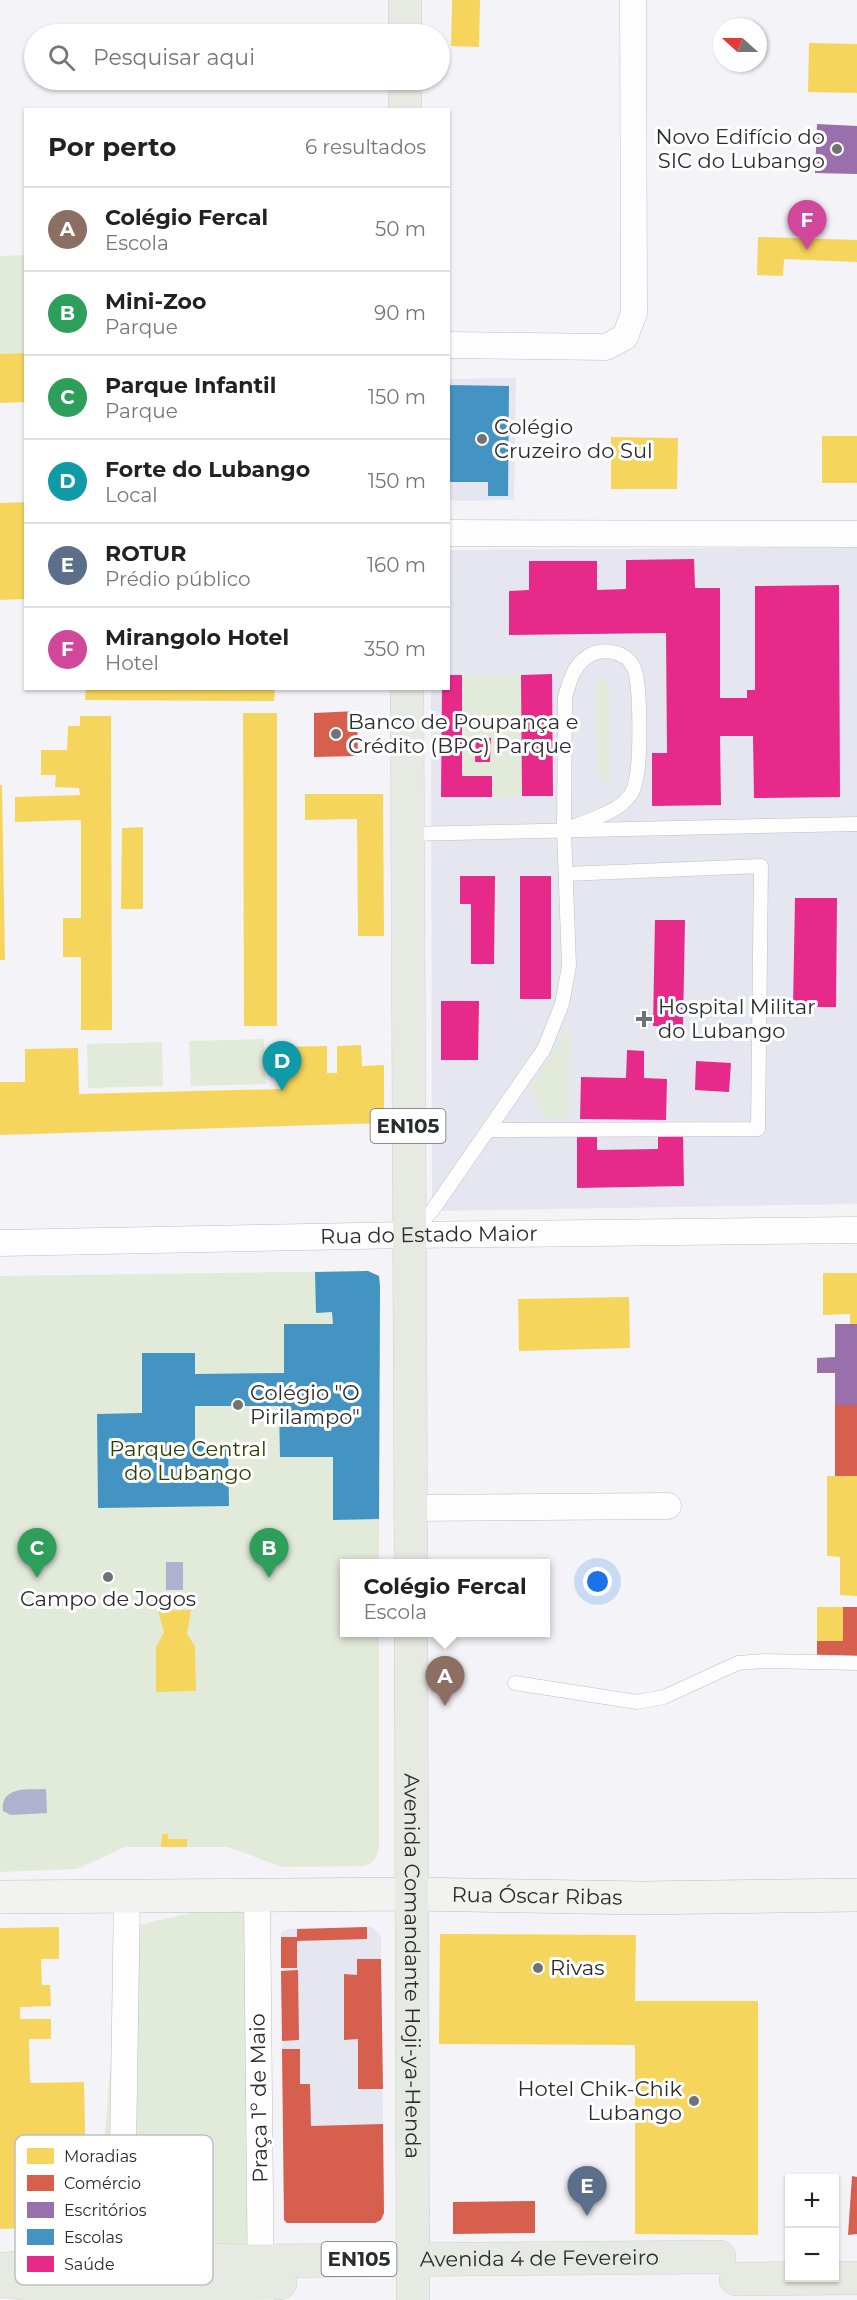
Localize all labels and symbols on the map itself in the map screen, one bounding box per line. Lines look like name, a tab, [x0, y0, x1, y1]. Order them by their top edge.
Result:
north arrow	[713, 18, 767, 72]
place label: Novo Edifício do SIC do Lubango	[655, 124, 825, 173]
marker: Novo Edifício do SIC do Lubango	[830, 142, 844, 156]
pin: F	[788, 200, 826, 250]
place label: Colégio Cruzeiro do Sul	[494, 414, 653, 463]
marker: Colégio Cruzeiro do Sul	[475, 432, 489, 446]
place label: Banco de Poupança e Crédito (BPC) Parque	[348, 709, 578, 758]
marker: Banco de Poupança e Crédito (BPC) Parque	[329, 727, 343, 741]
place label: Hospital Militar do Lubango	[658, 994, 816, 1043]
marker: Hospital Militar do Lubango	[635, 1010, 653, 1028]
pin: D	[262, 1042, 302, 1091]
road number: EN105	[370, 1109, 446, 1143]
street label: Rua do Estado Maior	[320, 1221, 538, 1249]
place label: Colégio "O Pirilampo"	[250, 1380, 360, 1429]
marker: Colégio "O Pirilampo"	[231, 1398, 245, 1412]
park label: Parque Central do Lubango	[109, 1436, 267, 1485]
pin: C	[18, 1528, 57, 1578]
pin: B	[250, 1528, 288, 1578]
your location	[583, 1567, 612, 1596]
marker: Campo de Jogos	[101, 1570, 115, 1584]
place label: Campo de Jogos	[20, 1586, 196, 1611]
pin: A	[426, 1656, 464, 1706]
street label: Avenida Comandante Hoji-ya-Henda	[399, 1773, 426, 2159]
street label: Rua Óscar Ribas	[451, 1882, 623, 1910]
place label: Rivas	[550, 1955, 604, 1980]
marker: Rivas	[531, 1961, 545, 1975]
street label: Praça 1º de Maio	[245, 2013, 272, 2183]
place label: Hotel Chik-Chik Lubango	[517, 2076, 682, 2125]
marker: Hotel Chik-Chik Lubango	[687, 2094, 701, 2108]
legend	[15, 2135, 213, 2285]
text: Moradias	[64, 2147, 137, 2166]
pin: E	[568, 2166, 606, 2216]
text: Comércio	[64, 2174, 141, 2193]
text: Escritórios	[64, 2201, 147, 2220]
text: Escolas	[64, 2228, 123, 2247]
road number: EN105	[322, 2242, 397, 2276]
street label: Avenida 4 de Fevereiro	[420, 2245, 659, 2272]
text: Saúde	[64, 2255, 115, 2274]

